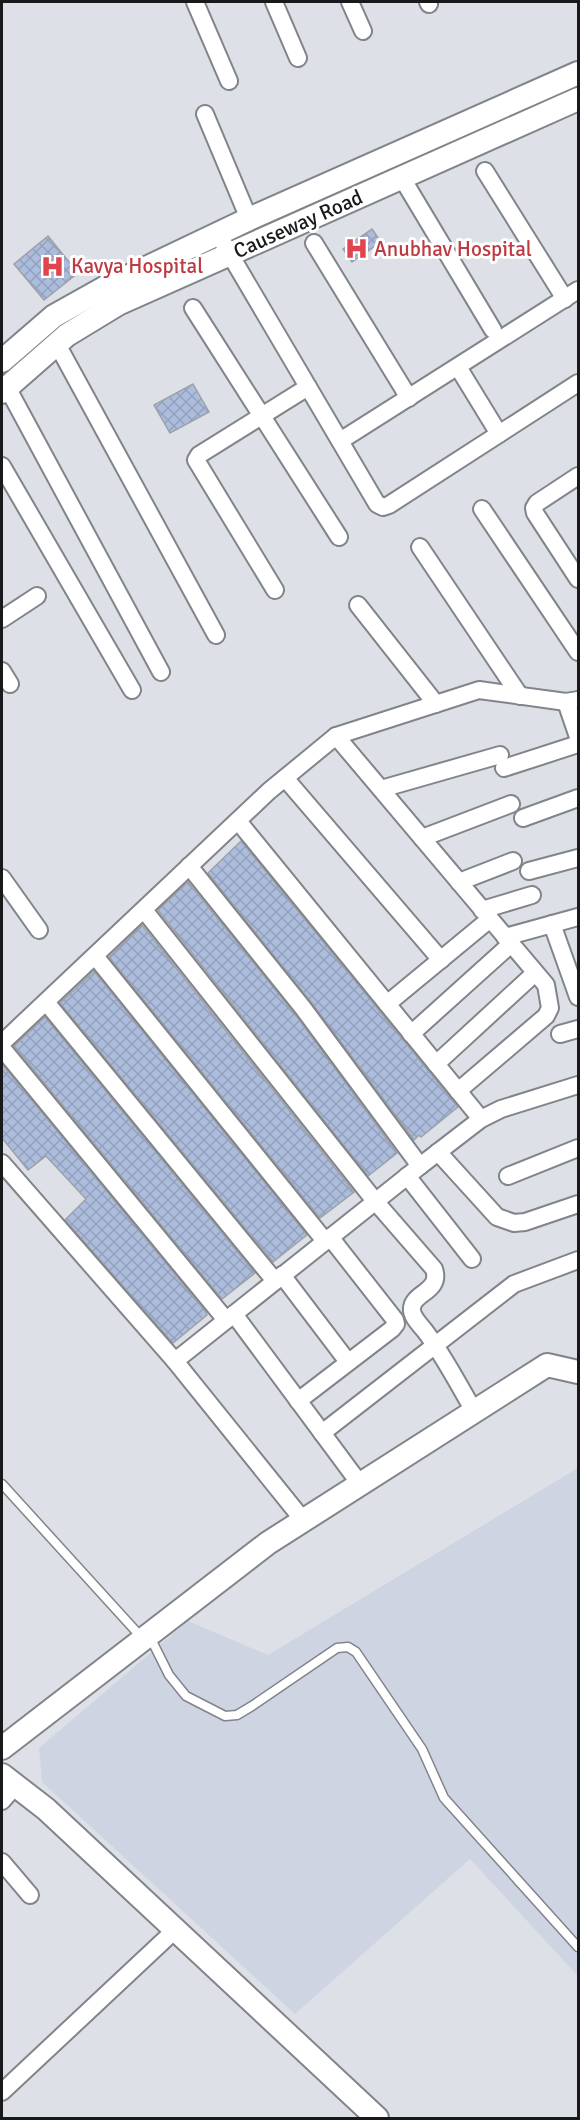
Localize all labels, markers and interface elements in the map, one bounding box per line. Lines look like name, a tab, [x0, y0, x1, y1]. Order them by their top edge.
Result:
street label: Causeway Road	[229, 184, 367, 264]
hospital icon: Anubhav Hospital	[343, 236, 369, 262]
place label: Anubhav Hospital	[374, 236, 532, 262]
hospital icon: Kavya Hospital	[40, 253, 66, 279]
place label: Kavya Hospital	[71, 253, 203, 279]

